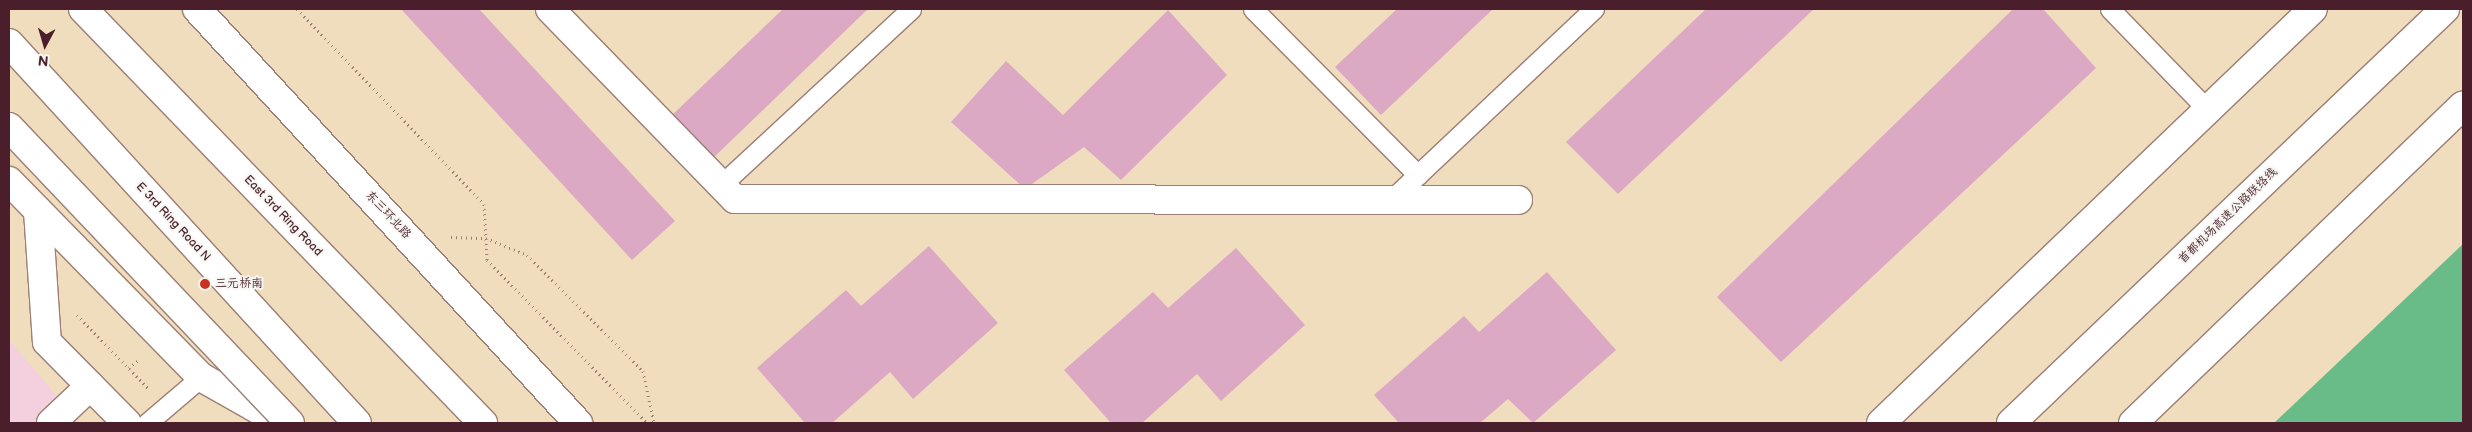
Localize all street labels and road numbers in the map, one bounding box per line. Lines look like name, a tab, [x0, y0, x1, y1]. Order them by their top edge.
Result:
street label: 首都机场高速公路联络线	[2176, 165, 2280, 267]
street label: East 3rd Ring Road	[241, 173, 325, 259]
street label: E 3rd Ring Road N	[133, 180, 213, 264]
street label: 东三环北路	[362, 188, 414, 242]

